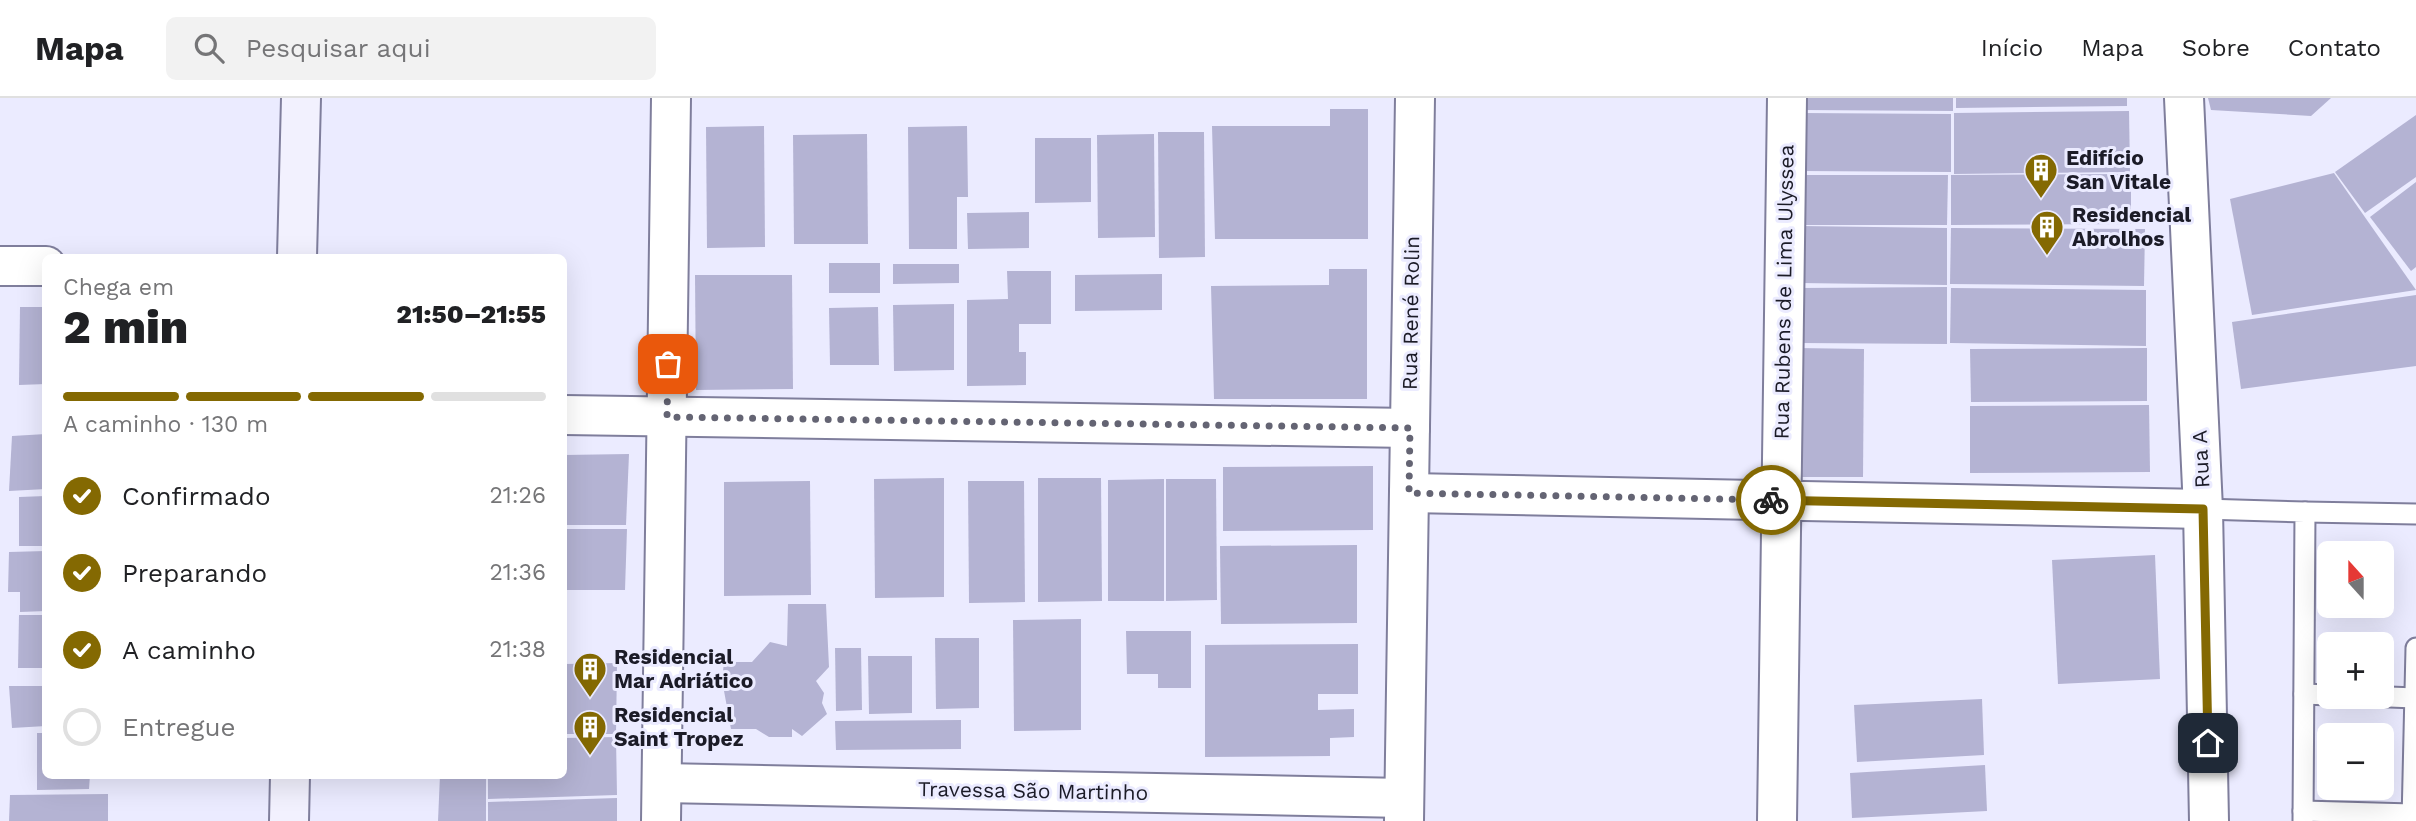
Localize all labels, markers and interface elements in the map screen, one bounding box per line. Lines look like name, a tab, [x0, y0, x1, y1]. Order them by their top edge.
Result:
search box	[166, 17, 656, 80]
text: Mapa	[35, 29, 124, 68]
icon: search	[190, 29, 228, 67]
text: Pesquisar aqui	[246, 33, 431, 63]
text: Início	[1981, 34, 2043, 62]
text: Mapa	[2081, 34, 2144, 62]
text: Sobre	[2182, 34, 2250, 62]
text: Contato	[2288, 34, 2381, 62]
street label: Rua Rubens de Lima Ulyssea	[1768, 144, 1799, 440]
place label: Edifício San Vitale	[2066, 145, 2171, 194]
building icon: Edifício San Vitale	[2022, 151, 2060, 200]
place label: Residencial Abrolhos	[2072, 202, 2191, 251]
building icon: Residencial Abrolhos	[2028, 208, 2066, 257]
street label: Rua René Rolin	[1397, 236, 1424, 390]
text: Chega em	[63, 274, 174, 301]
text: 21:50–21:55	[396, 299, 546, 329]
text: 2 min	[63, 300, 188, 354]
pin	[638, 334, 698, 394]
icon: bag	[649, 345, 687, 383]
text: A caminho · 130 m	[63, 411, 268, 438]
street label: Rua A	[2186, 429, 2215, 489]
courier	[1736, 465, 1806, 535]
icon: check	[63, 477, 101, 515]
text: Confirmado	[122, 481, 271, 511]
icon: bike	[1752, 481, 1790, 519]
text: 21:26	[489, 482, 546, 509]
north arrow	[2317, 541, 2394, 618]
map controls	[2317, 541, 2394, 800]
icon: check	[63, 554, 101, 592]
text: Preparando	[122, 558, 267, 588]
text: 21:36	[489, 559, 546, 586]
icon: check	[63, 631, 101, 669]
button: +	[2317, 632, 2394, 709]
text: A caminho	[122, 635, 256, 665]
text: 21:38	[489, 636, 546, 663]
place label: Residencial Mar Adriático	[614, 644, 753, 693]
building icon: Residencial Mar Adriático	[571, 650, 609, 699]
place label: Residencial Saint Tropez	[614, 702, 744, 751]
building icon: Residencial Saint Tropez	[571, 708, 609, 757]
text: Entregue	[122, 712, 235, 742]
pin	[2178, 713, 2238, 773]
button: −	[2317, 723, 2394, 800]
icon: home	[2189, 724, 2227, 762]
street label: Travessa São Martinho	[918, 776, 1148, 805]

